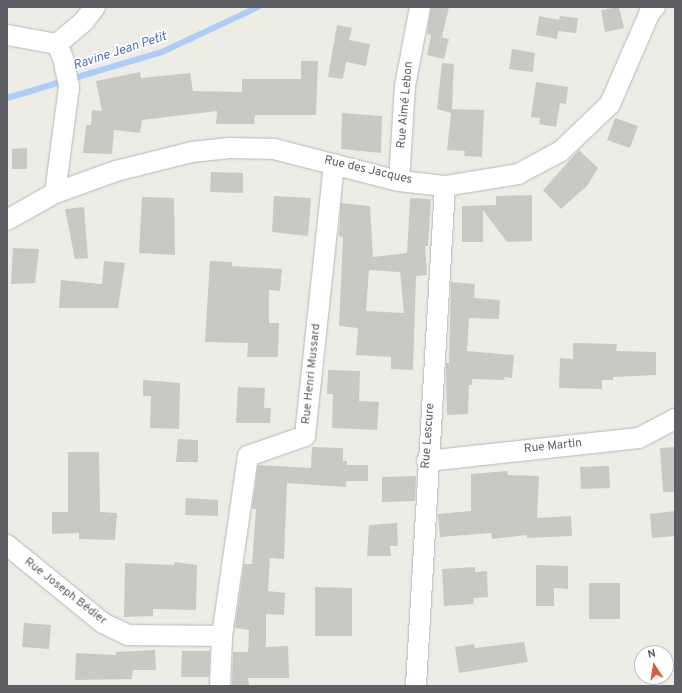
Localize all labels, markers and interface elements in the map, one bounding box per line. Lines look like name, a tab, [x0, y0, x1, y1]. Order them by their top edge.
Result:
water label: Ravine Jean Petit	[71, 30, 169, 74]
street label: Rue Aimé Lebon	[395, 61, 417, 149]
street label: Rue des Jacques	[323, 154, 413, 188]
street label: Rue Henri Mussard	[300, 323, 324, 425]
street label: Rue Lescure	[420, 403, 438, 469]
street label: Rue Martin	[523, 437, 583, 457]
street label: Rue Joseph Bédier	[21, 555, 109, 629]
north arrow	[634, 645, 674, 685]
text: N	[646, 647, 657, 662]

